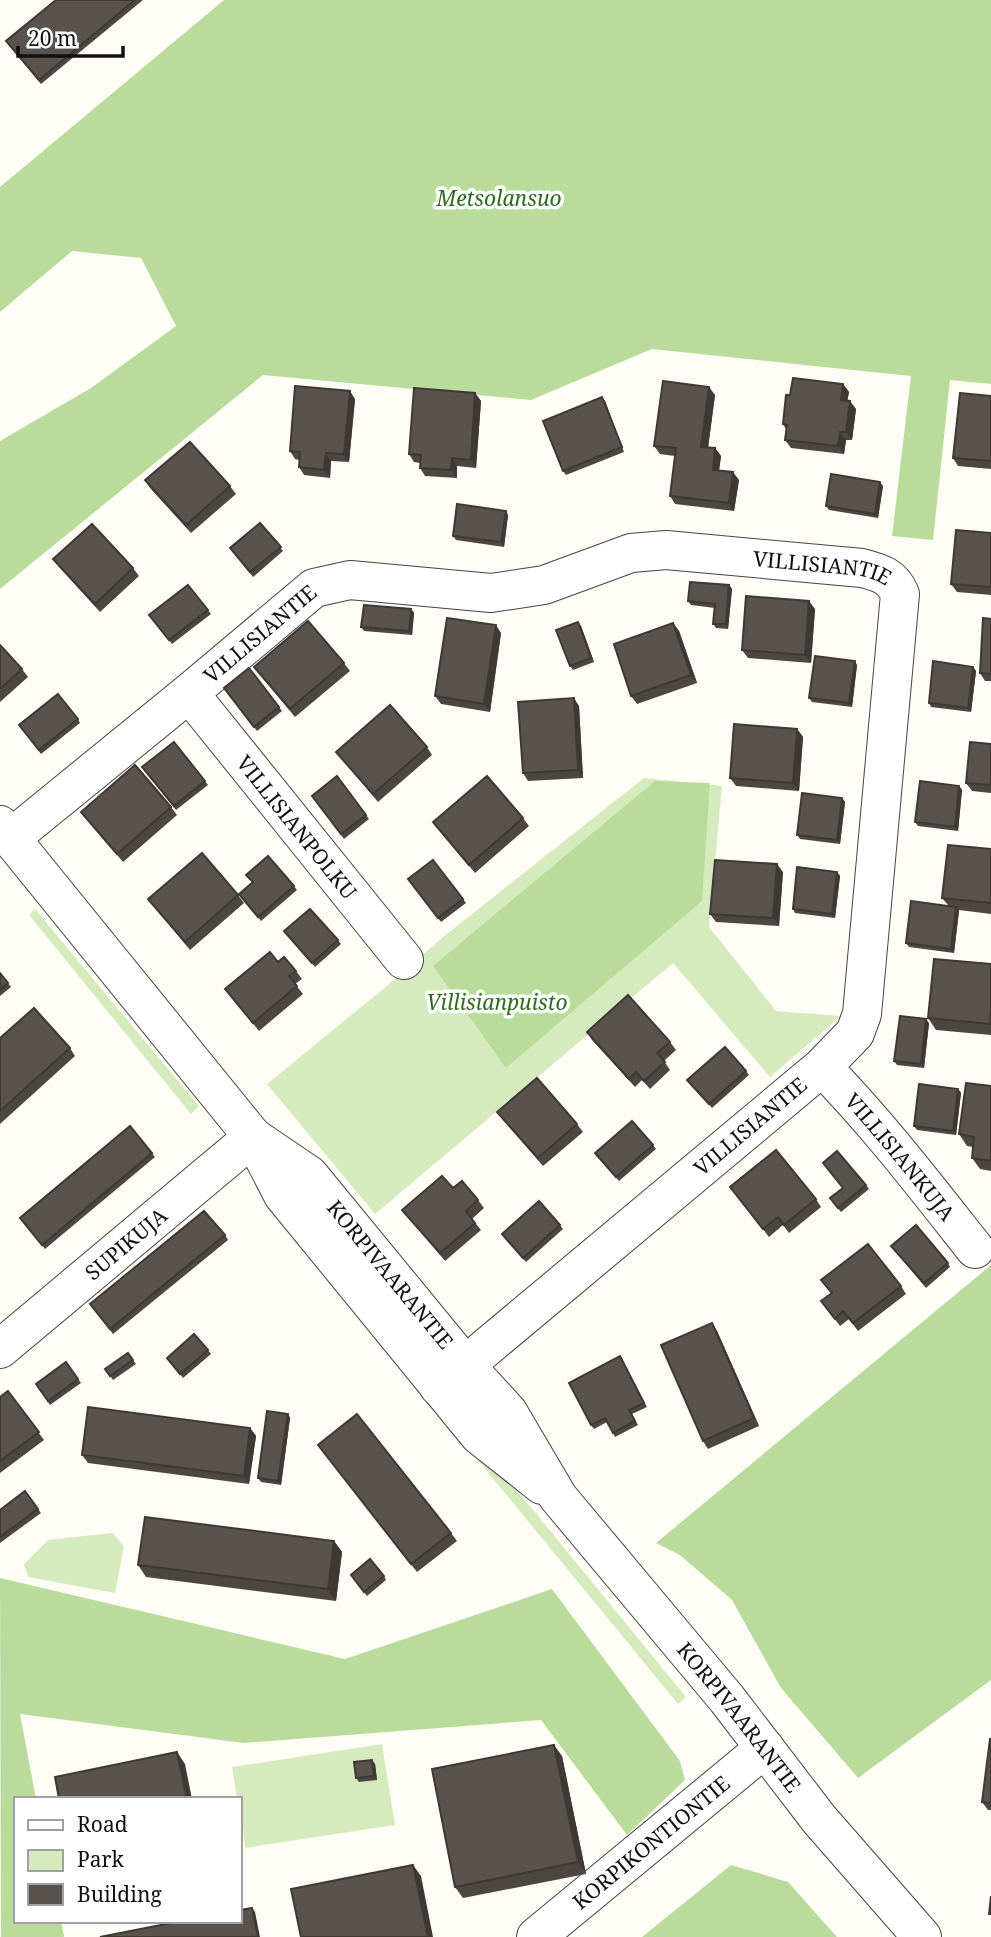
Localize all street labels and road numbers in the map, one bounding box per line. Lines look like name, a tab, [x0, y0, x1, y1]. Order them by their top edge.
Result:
street label: VILLISIANTIE	[752, 544, 897, 591]
street label: VILLISIANTIE	[197, 578, 322, 689]
street label: VILLISIANPOLKU	[230, 749, 363, 905]
street label: VILLISIANTIE	[688, 1070, 812, 1182]
street label: VILLISIANKUJA	[839, 1087, 961, 1227]
street label: KORPIVAARANTIE	[321, 1194, 460, 1354]
street label: SUPIKUJA	[79, 1201, 173, 1286]
street label: KORPIVAARANTIE	[671, 1636, 808, 1798]
street label: KORPIKONTIONTIE	[566, 1769, 735, 1915]

